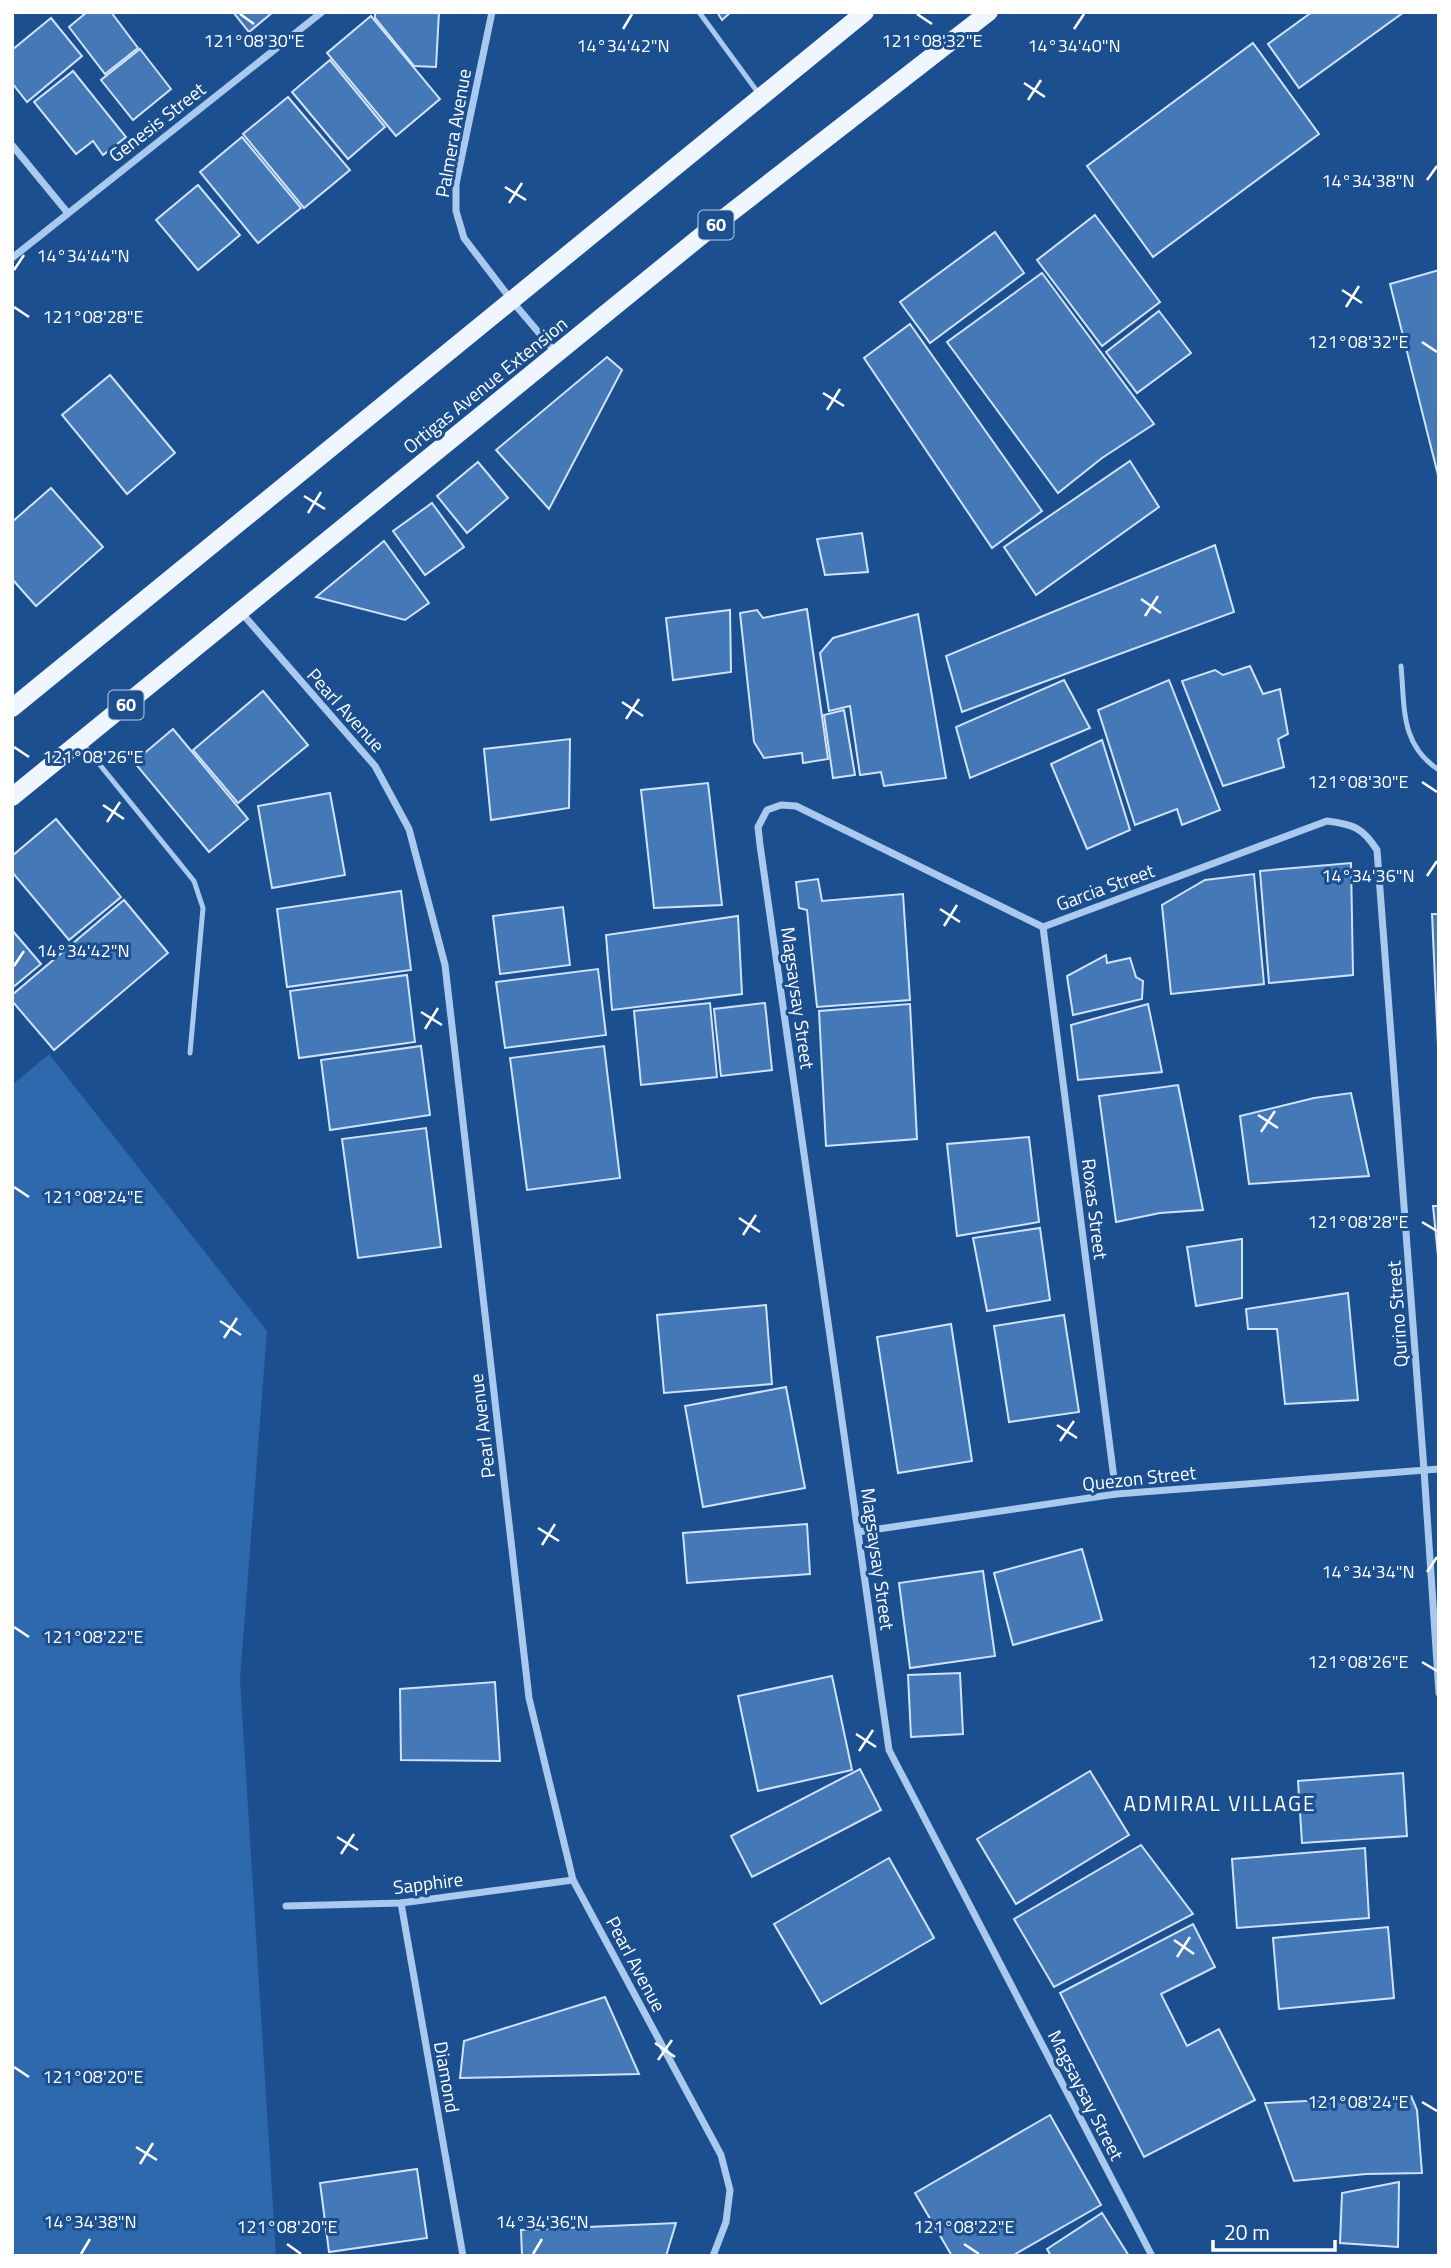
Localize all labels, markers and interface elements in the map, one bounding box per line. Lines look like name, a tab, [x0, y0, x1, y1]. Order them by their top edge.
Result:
text: 121°08'30"E	[203, 27, 305, 54]
text: 121°08'32"E	[881, 27, 983, 54]
text: 14°34'42"N	[576, 32, 670, 59]
text: 14°34'40"N	[1027, 32, 1121, 59]
street label: Palmera Avenue	[427, 66, 478, 200]
street label: Genesis Street	[102, 74, 212, 169]
text: 14°34'38"N	[1321, 167, 1415, 194]
road number: 60	[698, 210, 734, 240]
text: 14°34'44"N	[36, 242, 130, 269]
text: 121°08'28"E	[42, 303, 144, 330]
street label: Ortigas Avenue Extension	[396, 309, 573, 460]
text: 121°08'32"E	[1307, 328, 1409, 355]
street label: Pearl Avenue	[301, 661, 392, 758]
road number: 60	[108, 690, 144, 720]
text: 121°08'26"E	[42, 743, 144, 770]
text: 121°08'30"E	[1307, 768, 1409, 795]
street label: Garcia Street	[1052, 855, 1158, 918]
text: 14°34'36"N	[1321, 862, 1415, 889]
street label: Magsaysay Street	[774, 925, 823, 1071]
text: 14°34'42"N	[36, 937, 130, 964]
street label: Roxas Street	[1075, 1157, 1116, 1261]
text: 121°08'24"E	[42, 1183, 144, 1210]
text: 121°08'28"E	[1307, 1208, 1409, 1235]
street label: Qurino Street	[1378, 1259, 1415, 1368]
street label: Pearl Avenue	[461, 1372, 502, 1480]
street label: Quezon Street	[1081, 1457, 1198, 1498]
street label: Magsaysay Street	[854, 1486, 903, 1632]
text: 14°34'34"N	[1321, 1558, 1415, 1585]
text: 121°08'22"E	[42, 1623, 144, 1650]
text: 121°08'26"E	[1307, 1648, 1409, 1675]
district label: ADMIRAL VILLAGE	[1123, 1787, 1317, 1819]
street label: Sapphire	[391, 1864, 465, 1901]
street label: Pearl Avenue	[599, 1911, 674, 2017]
street label: Magsaysay Street	[1041, 2024, 1132, 2165]
street label: Diamond	[427, 2039, 468, 2115]
text: 121°08'20"E	[42, 2063, 144, 2090]
text: 121°08'24"E	[1307, 2088, 1409, 2115]
text: 14°34'38"N	[43, 2208, 137, 2235]
text: 14°34'36"N	[495, 2208, 589, 2235]
scale bar	[1213, 2208, 1336, 2252]
text: 121°08'20"E	[236, 2213, 338, 2240]
text: 121°08'22"E	[913, 2213, 1015, 2240]
text: 20 m	[1224, 2216, 1270, 2248]

